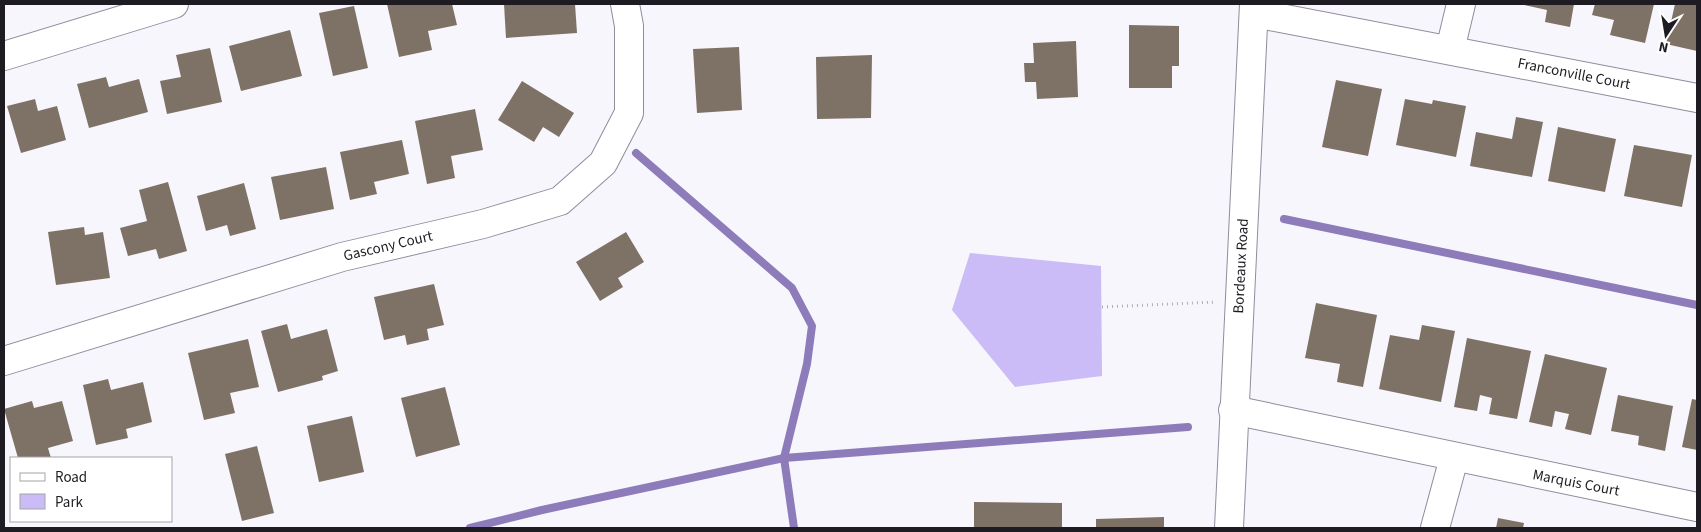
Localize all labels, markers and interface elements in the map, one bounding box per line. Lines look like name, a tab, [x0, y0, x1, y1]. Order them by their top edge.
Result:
north arrow	[1641, 10, 1691, 60]
text: N	[1657, 36, 1670, 57]
street label: Franconville Court	[1516, 53, 1632, 95]
street label: Bordeaux Road	[1228, 218, 1254, 314]
street label: Gascony Court	[341, 226, 435, 266]
legend	[10, 457, 172, 522]
street label: Marquis Court	[1531, 464, 1621, 502]
text: Road	[55, 467, 87, 488]
text: Park	[55, 492, 84, 513]

